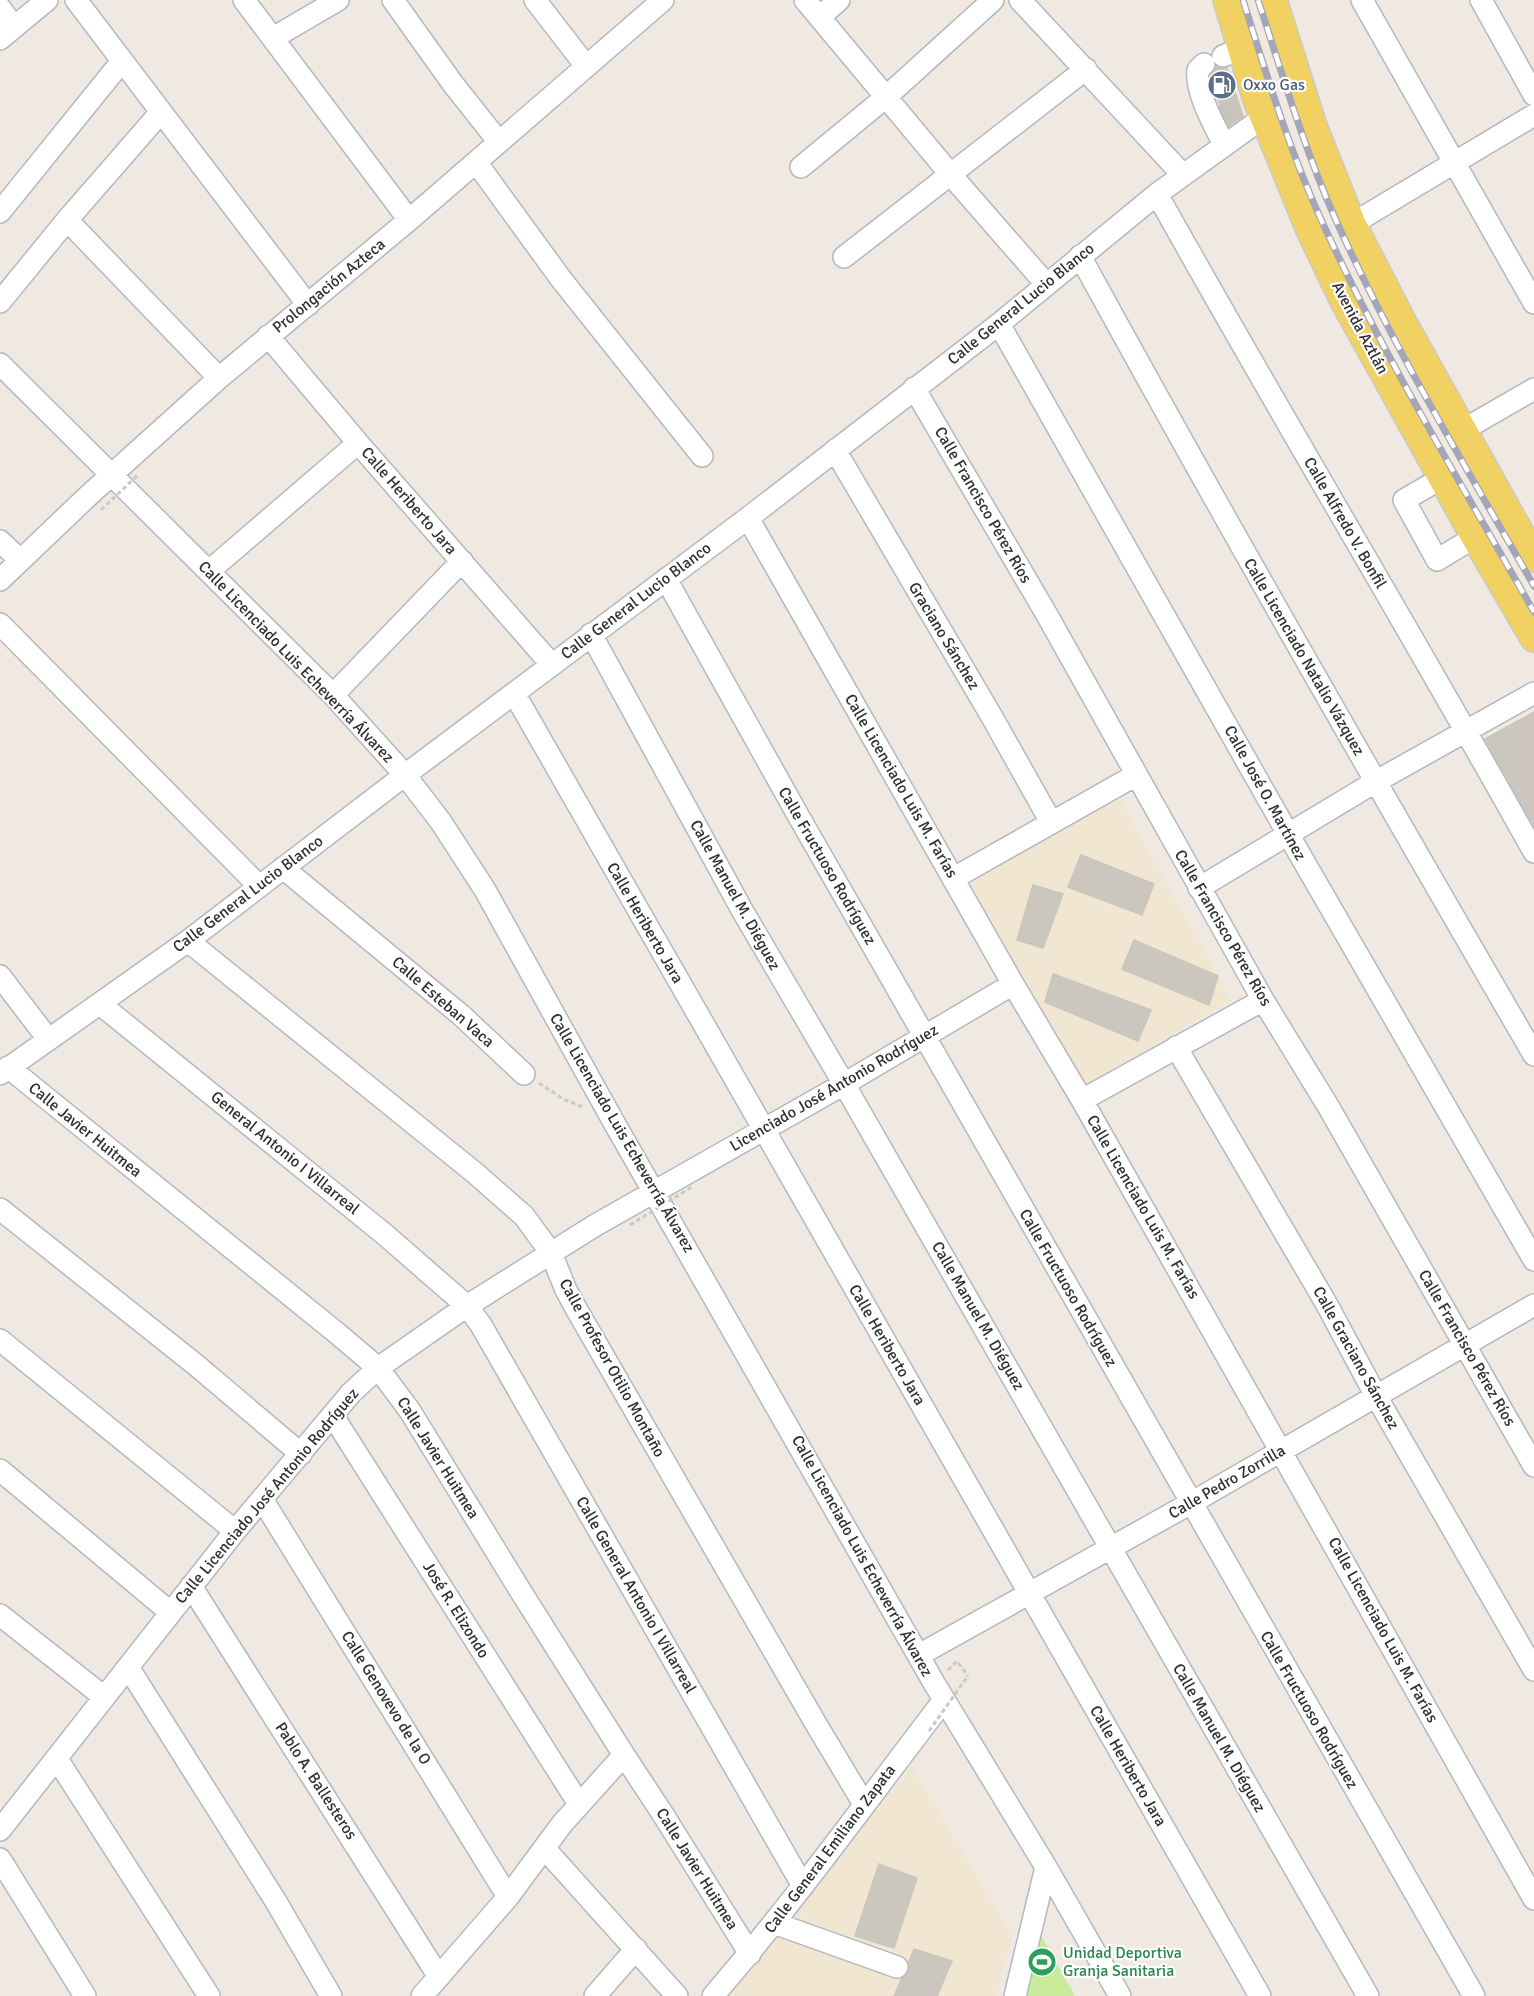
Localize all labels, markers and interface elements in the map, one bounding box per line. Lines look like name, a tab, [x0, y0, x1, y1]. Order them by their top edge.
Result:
fuel station icon: Oxxo Gas	[1206, 69, 1238, 101]
place label: Oxxo Gas	[1243, 75, 1305, 95]
street label: Prolongación Azteca	[269, 234, 389, 338]
street label: Calle General Lucio Blanco	[944, 239, 1098, 369]
street label: Avenida Aztlán	[1327, 278, 1393, 378]
street label: Calle Francisco Pérez Ríos	[930, 423, 1036, 587]
street label: Calle Heriberto Jara	[357, 443, 461, 559]
street label: Calle Alfredo V. Bonfil	[1299, 454, 1391, 592]
street label: Calle General Lucio Blanco	[557, 538, 715, 664]
street label: Calle Licenciado Natalio Vázquez	[1239, 555, 1369, 759]
street label: Calle Licenciado Luis Echeverría Álvarez	[194, 557, 398, 767]
street label: Graciano Sánchez	[904, 579, 984, 693]
street label: Calle Licenciado Luis M. Farías	[840, 691, 962, 881]
street label: Calle José O. Martínez	[1220, 722, 1310, 864]
street label: Calle Fructuoso Rodríguez	[774, 784, 880, 948]
street label: Calle Manuel M. Diéguez	[685, 816, 785, 974]
street label: Calle General Lucio Blanco	[169, 831, 327, 957]
street label: Calle Francisco Pérez Ríos	[1170, 846, 1276, 1010]
street label: Calle Heriberto Jara	[602, 859, 688, 987]
street label: Calle Esteban Vaca	[388, 952, 498, 1052]
street label: Calle Licenciado Luis Echeverría Álvarez	[545, 1010, 699, 1256]
street label: Licenciado José Antonio Rodríguez	[726, 1020, 942, 1156]
street label: Calle Javier Huitmea	[24, 1078, 146, 1182]
street label: General Antonio I Villarreal	[207, 1087, 364, 1219]
street label: Calle Licenciado Luis M. Farías	[1082, 1112, 1204, 1302]
street label: Calle Fructuoso Rodríguez	[1015, 1206, 1121, 1370]
street label: Calle Manuel M. Diéguez	[927, 1238, 1029, 1394]
street label: Calle Francisco Pérez Ríos	[1414, 1266, 1520, 1430]
street label: Calle Profesor Otilio Montaño	[555, 1275, 669, 1461]
street label: Calle Heriberto Jara	[844, 1281, 930, 1409]
street label: Calle Graciano Sánchez	[1308, 1283, 1404, 1433]
street label: Calle Licenciado José Antonio Rodríguez	[171, 1384, 363, 1608]
street label: Calle Javier Huitmea	[392, 1393, 484, 1523]
street label: Calle Licenciado Luis Echeverría Álvarez	[787, 1432, 937, 1680]
street label: Calle Pedro Zorrilla	[1165, 1440, 1289, 1524]
street label: Calle General Antonio I Villarreal	[571, 1493, 701, 1697]
street label: Calle Licenciado Luis M. Farías	[1324, 1534, 1442, 1726]
street label: José R. Elizondo	[418, 1558, 494, 1662]
street label: Calle Genovevo de la O	[337, 1627, 435, 1769]
street label: Calle Fructuoso Rodríguez	[1256, 1628, 1362, 1792]
street label: Calle Manuel M. Diéguez	[1168, 1660, 1270, 1816]
street label: Calle Heriberto Jara	[1085, 1702, 1171, 1830]
street label: Pablo A. Ballesteros	[271, 1719, 361, 1843]
street label: Calle General Emiliano Zapata	[760, 1761, 900, 1937]
street label: Calle Javier Huitmea	[651, 1804, 743, 1934]
place label: Unidad Deportiva Granja Sanitaria	[1063, 1943, 1182, 1981]
sports icon: Unidad Deportiva Granja Sanitaria	[1026, 1946, 1058, 1978]

